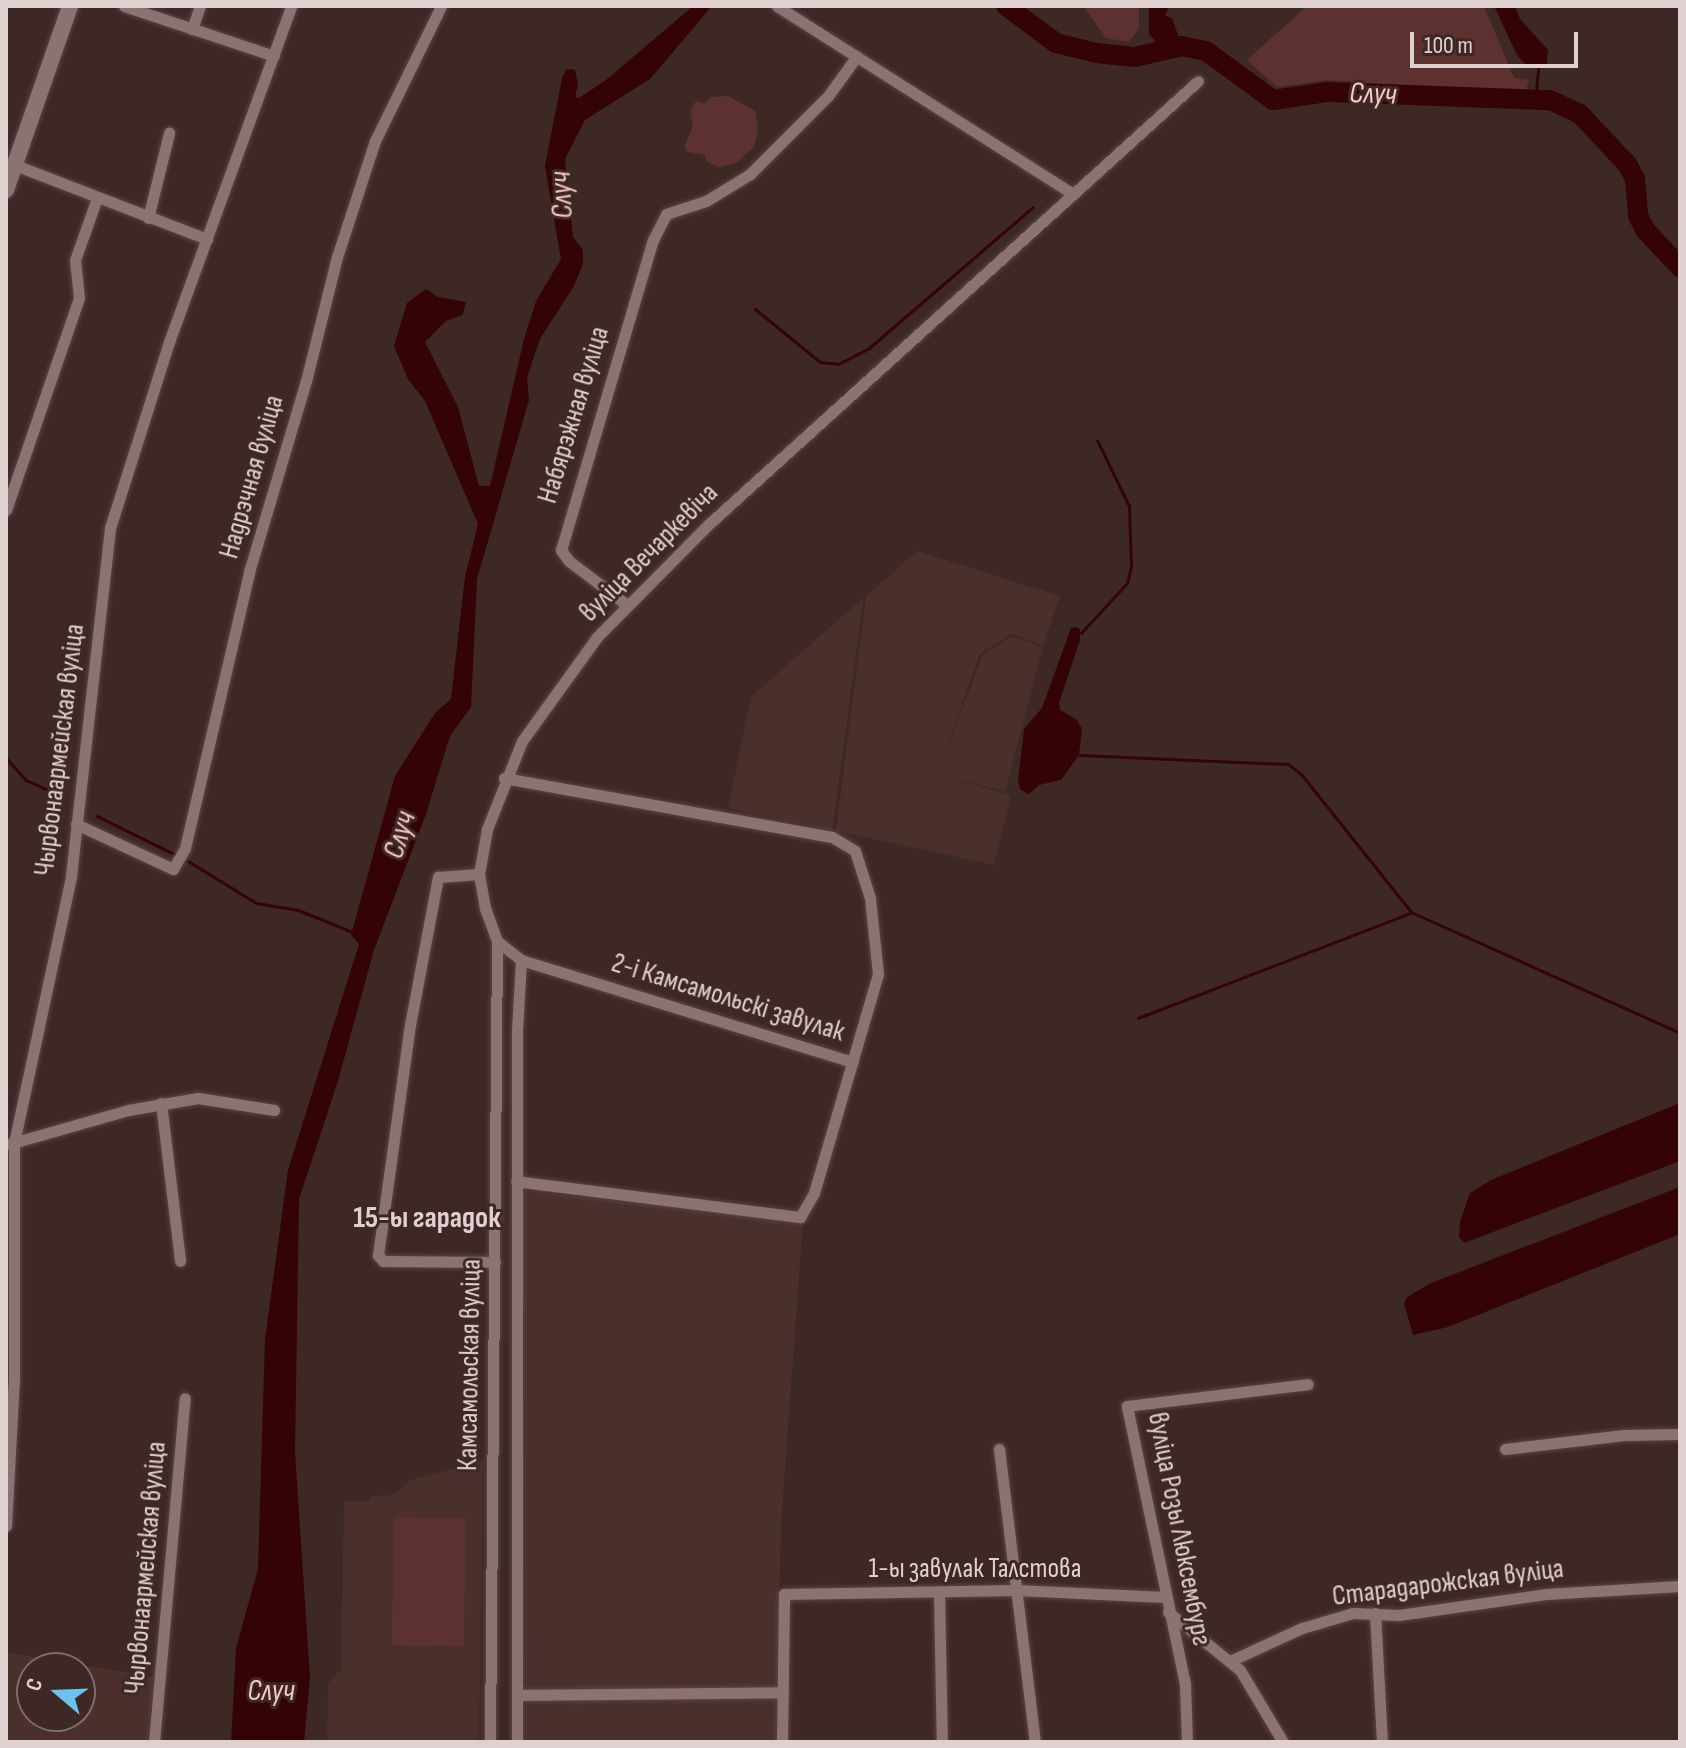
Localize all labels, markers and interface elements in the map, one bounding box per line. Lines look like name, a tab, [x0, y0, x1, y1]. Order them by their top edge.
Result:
scale bar	[1414, 16, 1582, 66]
text: 100 m	[1424, 31, 1473, 60]
water label: Случ	[1349, 75, 1397, 113]
water label: Случ	[543, 170, 581, 220]
street label: Набярэжная вуліца	[531, 323, 617, 507]
street label: Надрэчная вуліца	[213, 391, 291, 563]
street label: вуліца Вечаркевіча	[573, 477, 725, 629]
street label: Чырвонаармейская вуліца	[28, 622, 92, 878]
water label: Случ	[376, 807, 424, 863]
street label: 2-і Камсамольскі завулак	[607, 947, 849, 1049]
district label: 15-ы гарадок	[353, 1200, 501, 1236]
street label: Камсамольская вуліца	[451, 1259, 489, 1471]
street label: вуліца Розы Люксембург	[1140, 1410, 1218, 1648]
street label: Чырвонаармейская вуліца	[118, 1440, 174, 1696]
street label: 1-ы завулак Талстова	[869, 1552, 1081, 1586]
street label: Старадарожская вуліца	[1330, 1552, 1566, 1614]
north arrow	[16, 1652, 96, 1732]
water label: Случ	[247, 1673, 295, 1709]
text: С	[20, 1675, 49, 1694]

